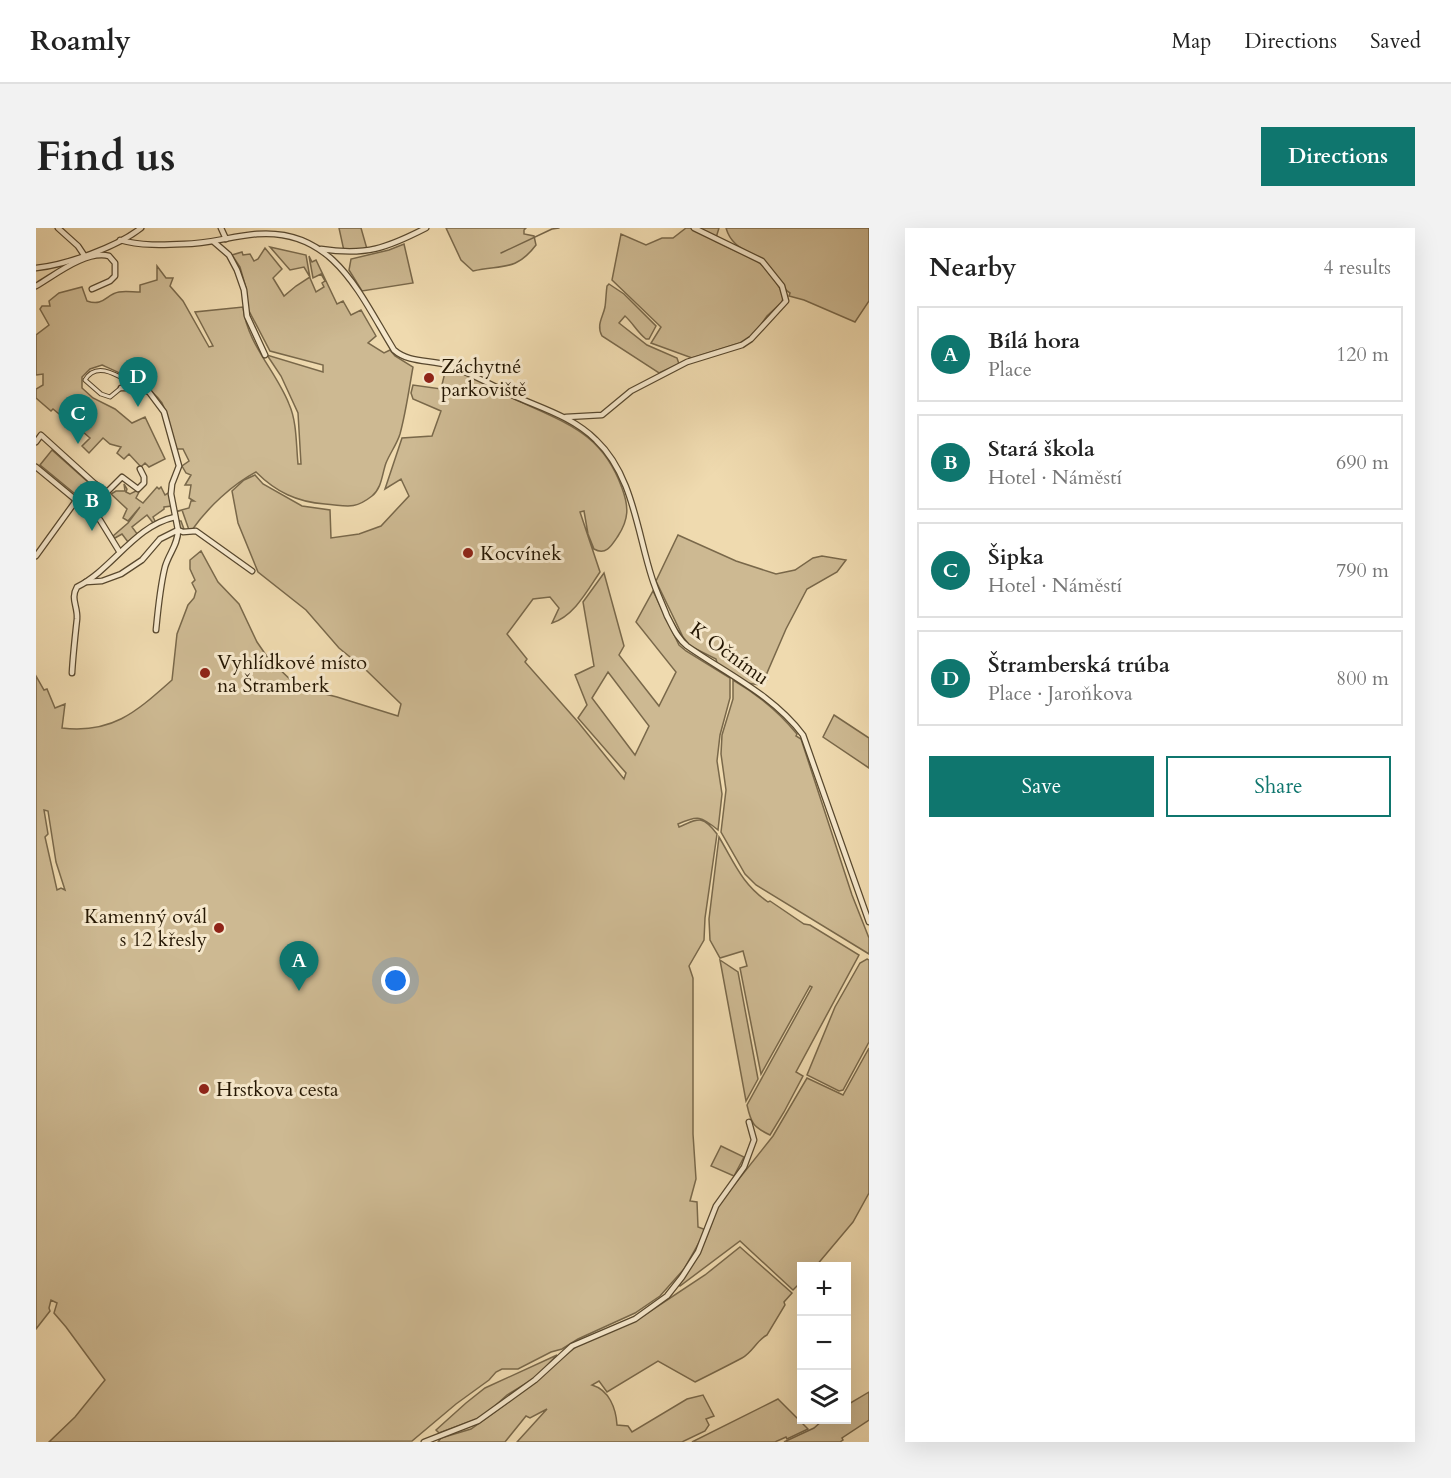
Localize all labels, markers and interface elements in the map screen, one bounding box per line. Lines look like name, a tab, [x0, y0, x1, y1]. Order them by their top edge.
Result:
text: Roamly	[30, 22, 131, 60]
text: Map	[1171, 27, 1211, 56]
text: Directions	[1244, 27, 1337, 56]
text: Saved	[1370, 27, 1421, 56]
button: Directions	[1261, 127, 1415, 186]
text: Find us	[36, 128, 176, 185]
text: Nearby	[929, 250, 1017, 285]
text: 4 results	[1323, 254, 1391, 281]
text: Bílá hora	[988, 326, 1080, 356]
text: A	[943, 341, 958, 368]
text: 120 m	[1336, 341, 1389, 368]
place label: Záchytné parkoviště	[441, 353, 527, 403]
text: Place	[988, 356, 1032, 383]
pin: D	[118, 358, 158, 407]
marker: Záchytné parkoviště	[422, 371, 436, 385]
pin: C	[58, 394, 98, 444]
text: Stará škola	[988, 434, 1095, 464]
text: B	[943, 449, 958, 476]
text: 690 m	[1336, 449, 1389, 476]
text: Hotel · Náměstí	[988, 464, 1122, 491]
pin: B	[72, 482, 112, 531]
place label: Kocvínek	[480, 540, 562, 567]
text: Šipka	[988, 542, 1044, 572]
marker: Kocvínek	[461, 546, 475, 560]
text: C	[943, 557, 958, 584]
text: 790 m	[1336, 557, 1389, 584]
text: Hotel · Náměstí	[988, 572, 1122, 599]
street label: K Očnímu	[685, 616, 775, 691]
place label: Vyhlídkové místo na Štramberk	[217, 649, 367, 699]
text: Štramberská trúba	[988, 650, 1170, 680]
text: D	[942, 665, 959, 692]
text: 800 m	[1336, 665, 1389, 692]
marker: Vyhlídkové místo na Štramberk	[198, 666, 212, 680]
text: Place · Jaroňkova	[988, 680, 1133, 707]
button: Save	[929, 756, 1154, 817]
button: Share	[1166, 756, 1391, 817]
place label: Kamenný ovál s 12 křesly	[84, 903, 207, 953]
marker: Kamenný ovál s 12 křesly	[212, 921, 226, 935]
pin: A	[280, 942, 318, 991]
your location	[381, 966, 410, 995]
place label: Hrstkova cesta	[216, 1076, 339, 1103]
marker: Hrstkova cesta	[197, 1082, 211, 1096]
map controls	[797, 1262, 851, 1424]
button: +	[797, 1262, 851, 1316]
button: −	[797, 1316, 851, 1370]
button: layers	[797, 1370, 851, 1424]

